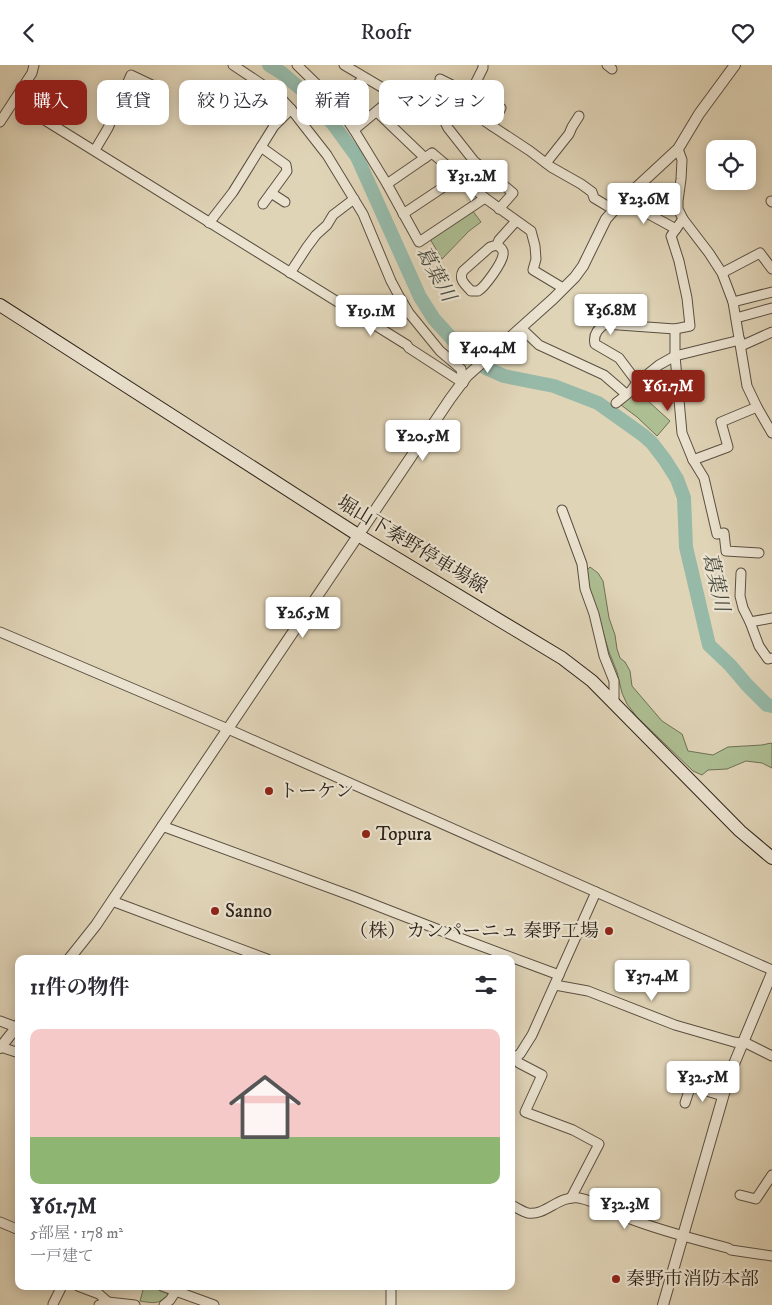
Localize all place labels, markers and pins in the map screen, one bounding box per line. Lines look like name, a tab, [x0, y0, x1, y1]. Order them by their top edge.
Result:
pin: ¥31.2M	[431, 159, 513, 202]
pin: ¥23.6M	[603, 183, 685, 225]
pin: ¥36.8M	[570, 293, 652, 336]
pin: ¥19.1M	[330, 295, 412, 337]
pin: ¥40.4M	[447, 331, 529, 374]
pin: ¥61.7M	[627, 369, 709, 412]
pin: ¥20.5M	[382, 419, 464, 462]
pin: ¥26.5M	[262, 597, 344, 639]
place label: トーケン	[279, 780, 354, 803]
marker: トーケン	[263, 785, 275, 797]
place label: Topura	[376, 823, 431, 846]
marker: Topura	[360, 828, 372, 840]
place label: Sanno	[225, 900, 272, 923]
marker: Sanno	[209, 905, 221, 917]
place label: （株）カンパーニュ 秦野工場	[349, 920, 599, 943]
marker: （株）カンパーニュ 秦野工場	[603, 925, 615, 937]
pin: ¥37.4M	[611, 959, 693, 1002]
pin: ¥32.5M	[662, 1061, 744, 1103]
pin: ¥32.3M	[584, 1187, 666, 1230]
place label: 秦野市消防本部	[626, 1268, 759, 1291]
marker: 秦野市消防本部	[610, 1273, 622, 1285]

